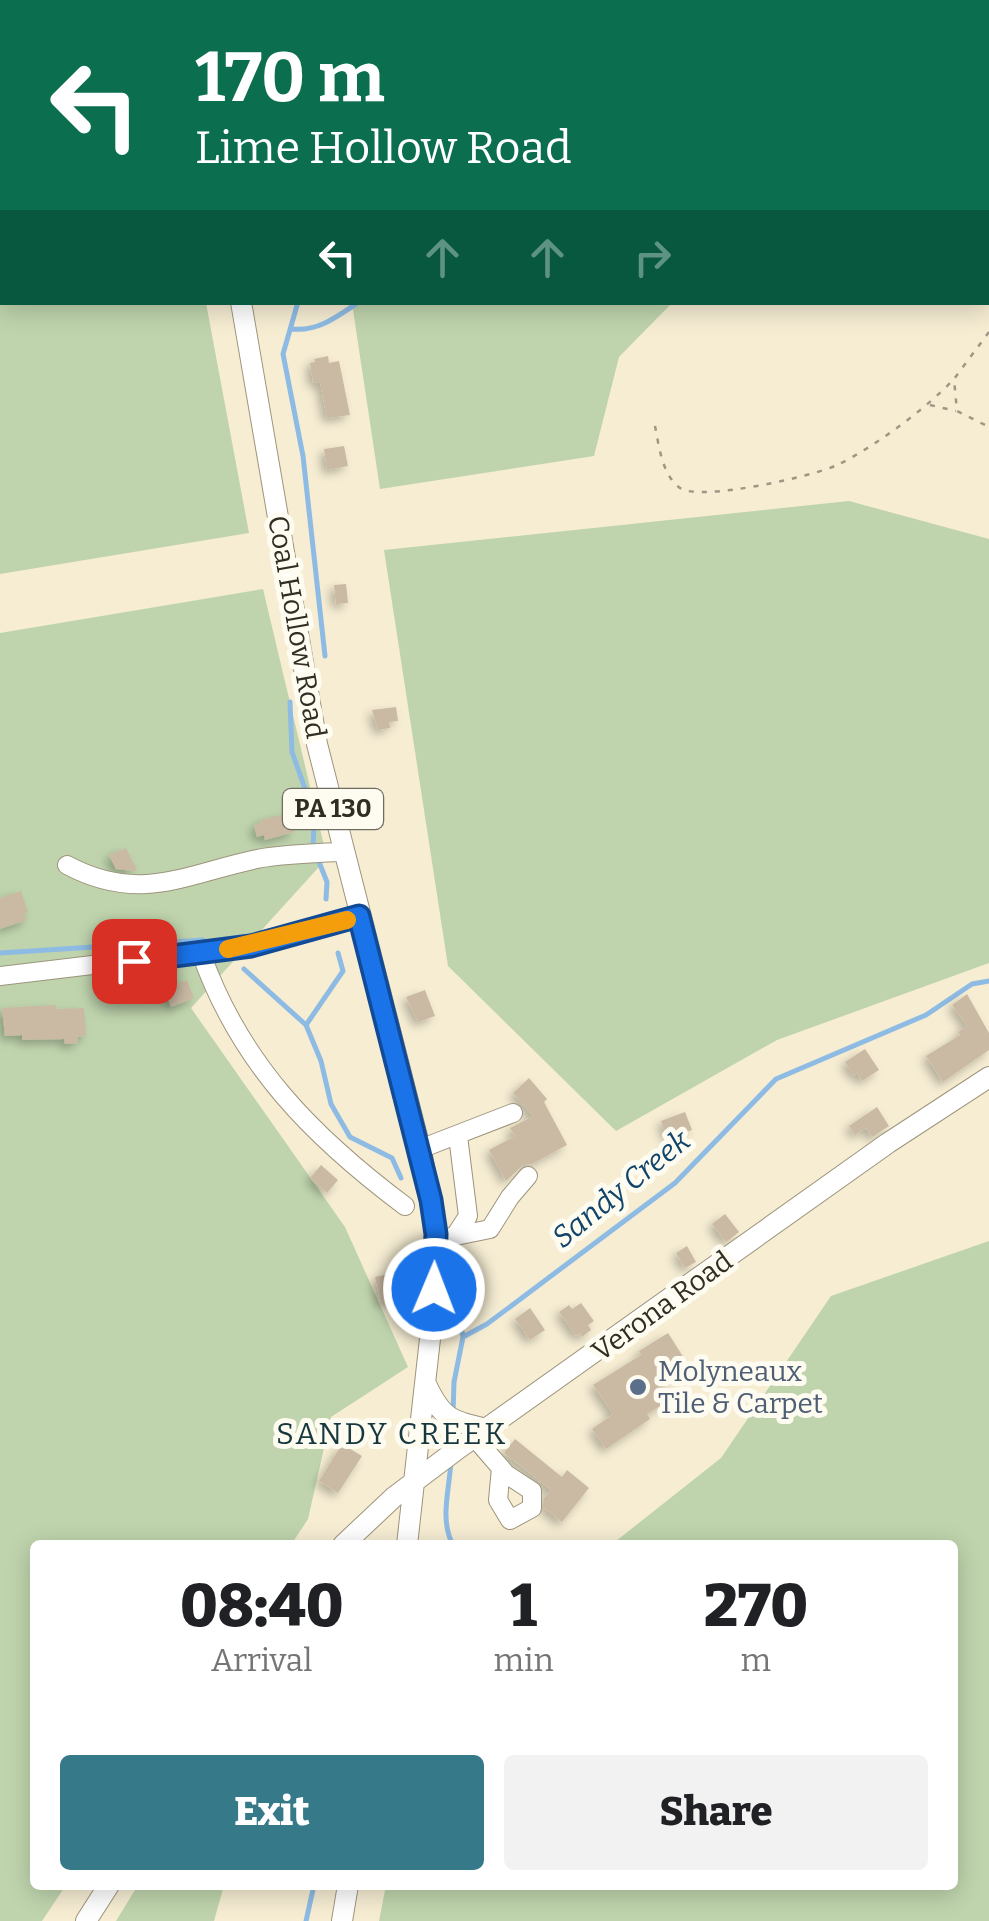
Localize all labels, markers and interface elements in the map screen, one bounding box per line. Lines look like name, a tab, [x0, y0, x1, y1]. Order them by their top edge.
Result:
text: 170 m	[195, 36, 385, 120]
icon: left	[30, 40, 160, 170]
text: Lime Hollow Road	[195, 121, 572, 175]
icon: left	[310, 230, 365, 285]
icon: ahead	[415, 230, 470, 285]
icon: ahead	[520, 230, 575, 285]
icon: right	[625, 230, 680, 285]
street label: Coal Hollow Road	[261, 513, 333, 741]
road number: PA 130	[283, 789, 383, 829]
pin	[92, 919, 177, 1004]
icon: arrive	[107, 934, 162, 989]
water label: Sandy Creek	[545, 1122, 698, 1255]
position arrow	[382, 1237, 486, 1341]
street label: Verona Road	[586, 1244, 738, 1368]
place label: Molyneaux Tile & Carpet	[658, 1355, 823, 1420]
marker: Molyneaux Tile & Carpet	[627, 1376, 649, 1398]
district label: SANDY CREEK	[276, 1416, 508, 1452]
text: 08:40	[180, 1570, 344, 1642]
text: 1	[510, 1570, 537, 1642]
text: 270	[704, 1570, 808, 1642]
text: Arrival	[211, 1641, 312, 1679]
text: min	[493, 1641, 554, 1679]
text: m	[741, 1641, 771, 1679]
button: Exit	[60, 1755, 484, 1870]
button: Share	[504, 1755, 928, 1870]

